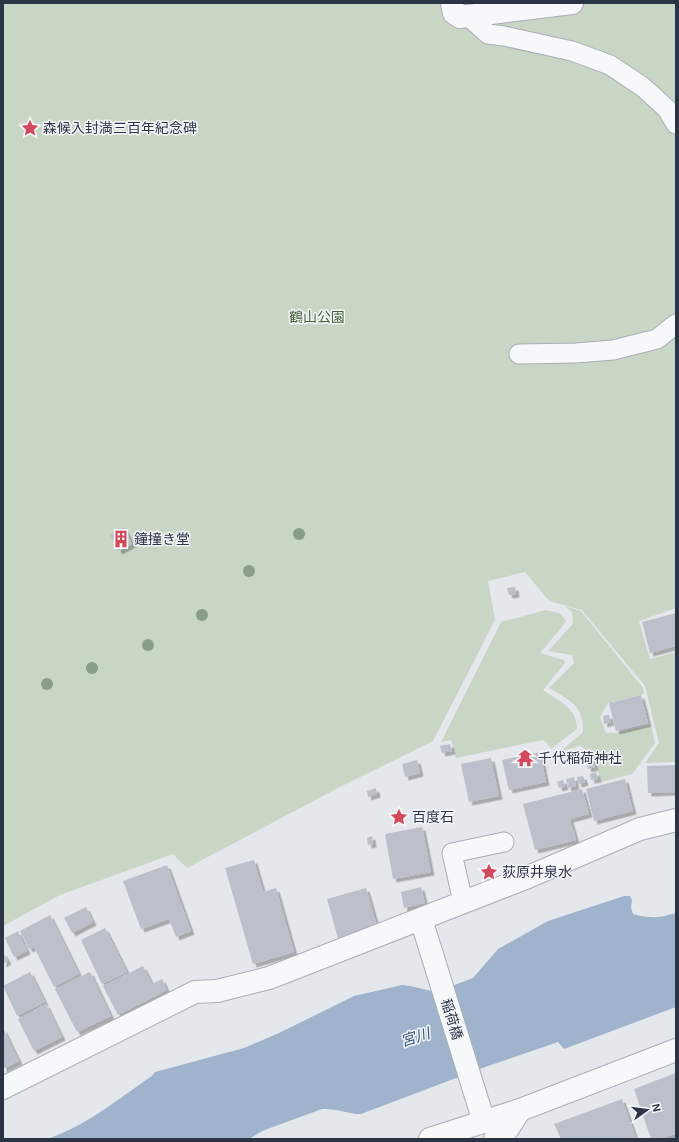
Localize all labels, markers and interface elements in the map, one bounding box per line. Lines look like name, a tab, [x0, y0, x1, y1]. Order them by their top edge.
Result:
place icon: 森候入封満三百年紀念碑	[20, 118, 40, 138]
place label: 森候入封満三百年紀念碑	[43, 120, 197, 136]
park label: 鶴山公園	[289, 309, 345, 325]
building icon: 鐘撞き堂	[111, 529, 131, 549]
place label: 鐘撞き堂	[134, 531, 190, 547]
temple icon: 千代稲荷神社	[515, 748, 535, 768]
place label: 千代稲荷神社	[538, 750, 622, 766]
place icon: 百度石	[389, 807, 409, 827]
place label: 百度石	[412, 809, 454, 825]
place icon: 荻原井泉水	[479, 862, 499, 882]
place label: 荻原井泉水	[502, 864, 572, 880]
street label: 稲荷橋	[438, 997, 466, 1041]
water label: 宮川	[398, 1024, 434, 1050]
north arrow	[627, 1090, 667, 1130]
text: N	[650, 1102, 663, 1113]

